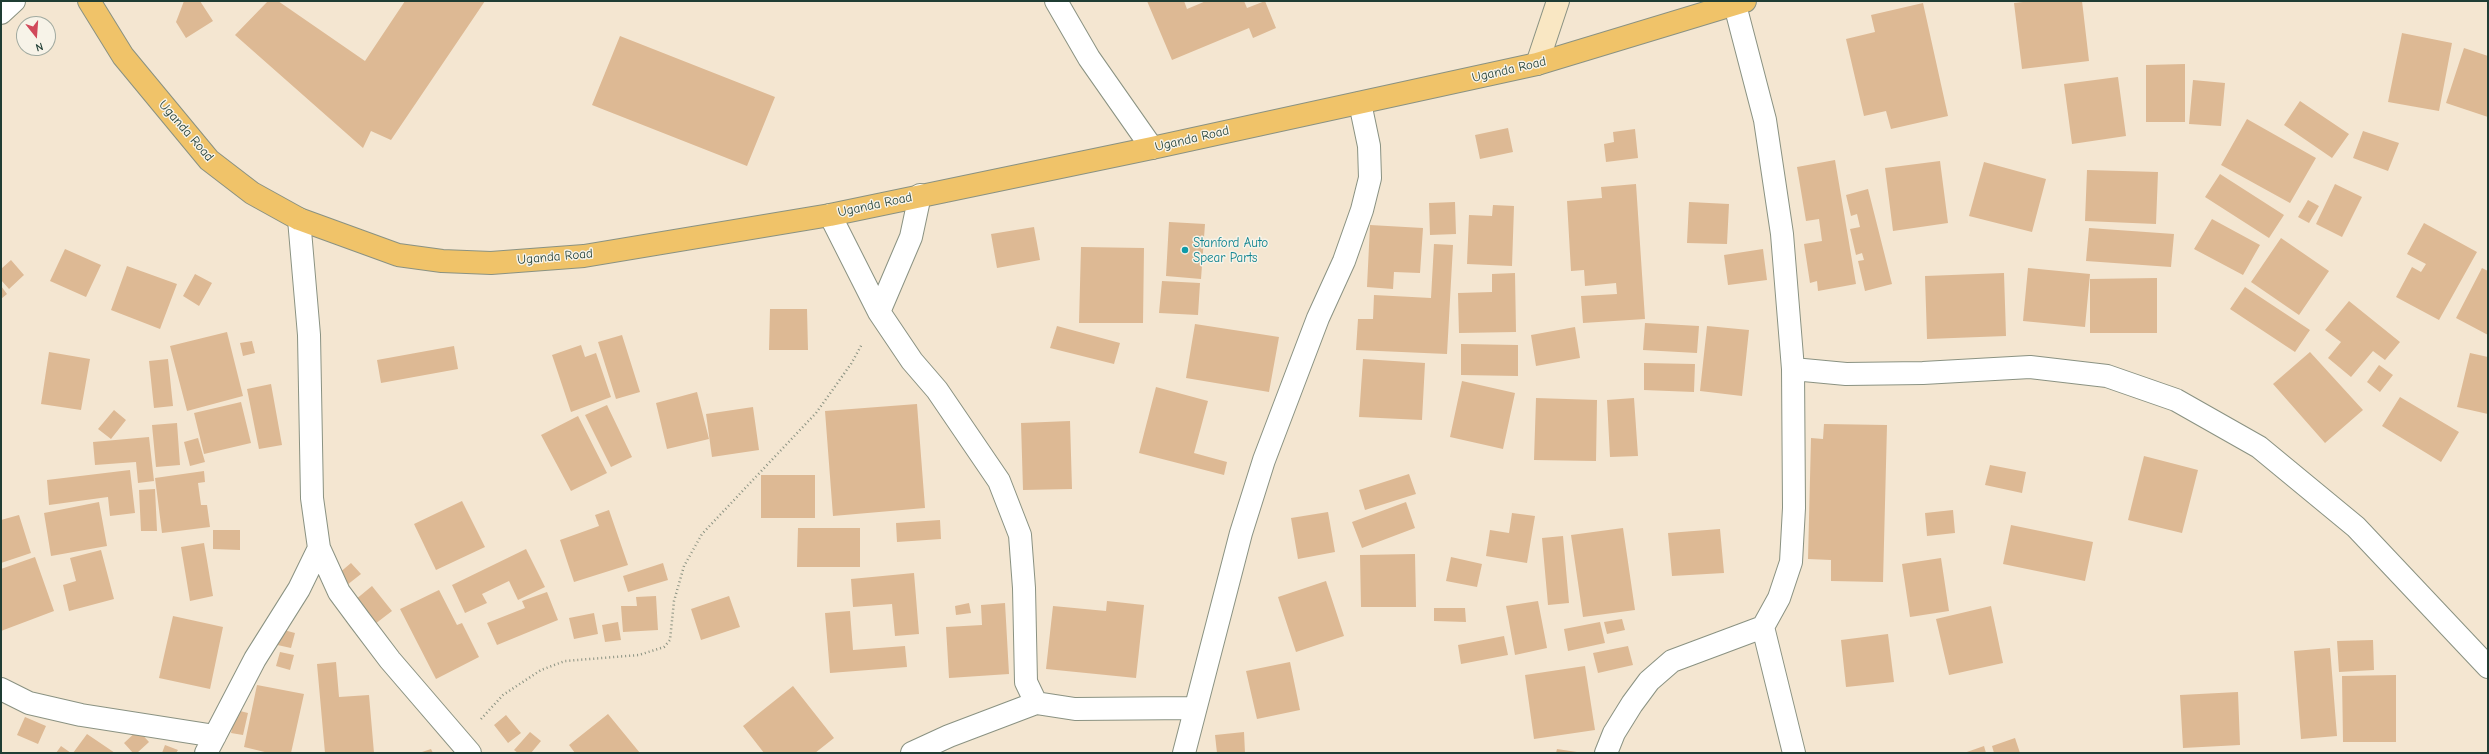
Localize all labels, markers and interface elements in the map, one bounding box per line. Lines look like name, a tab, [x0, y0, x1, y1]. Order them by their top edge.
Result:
north arrow	[16, 16, 56, 56]
text: N	[34, 40, 45, 54]
street label: Uganda Road	[1470, 54, 1548, 86]
street label: Uganda Road	[155, 97, 217, 165]
street label: Uganda Road	[1153, 123, 1231, 155]
street label: Uganda Road	[836, 189, 914, 221]
place label: Stanford Auto Spear Parts	[1193, 235, 1268, 266]
marker: Stanford Auto Spear Parts	[1180, 245, 1190, 255]
street label: Uganda Road	[517, 246, 593, 268]

